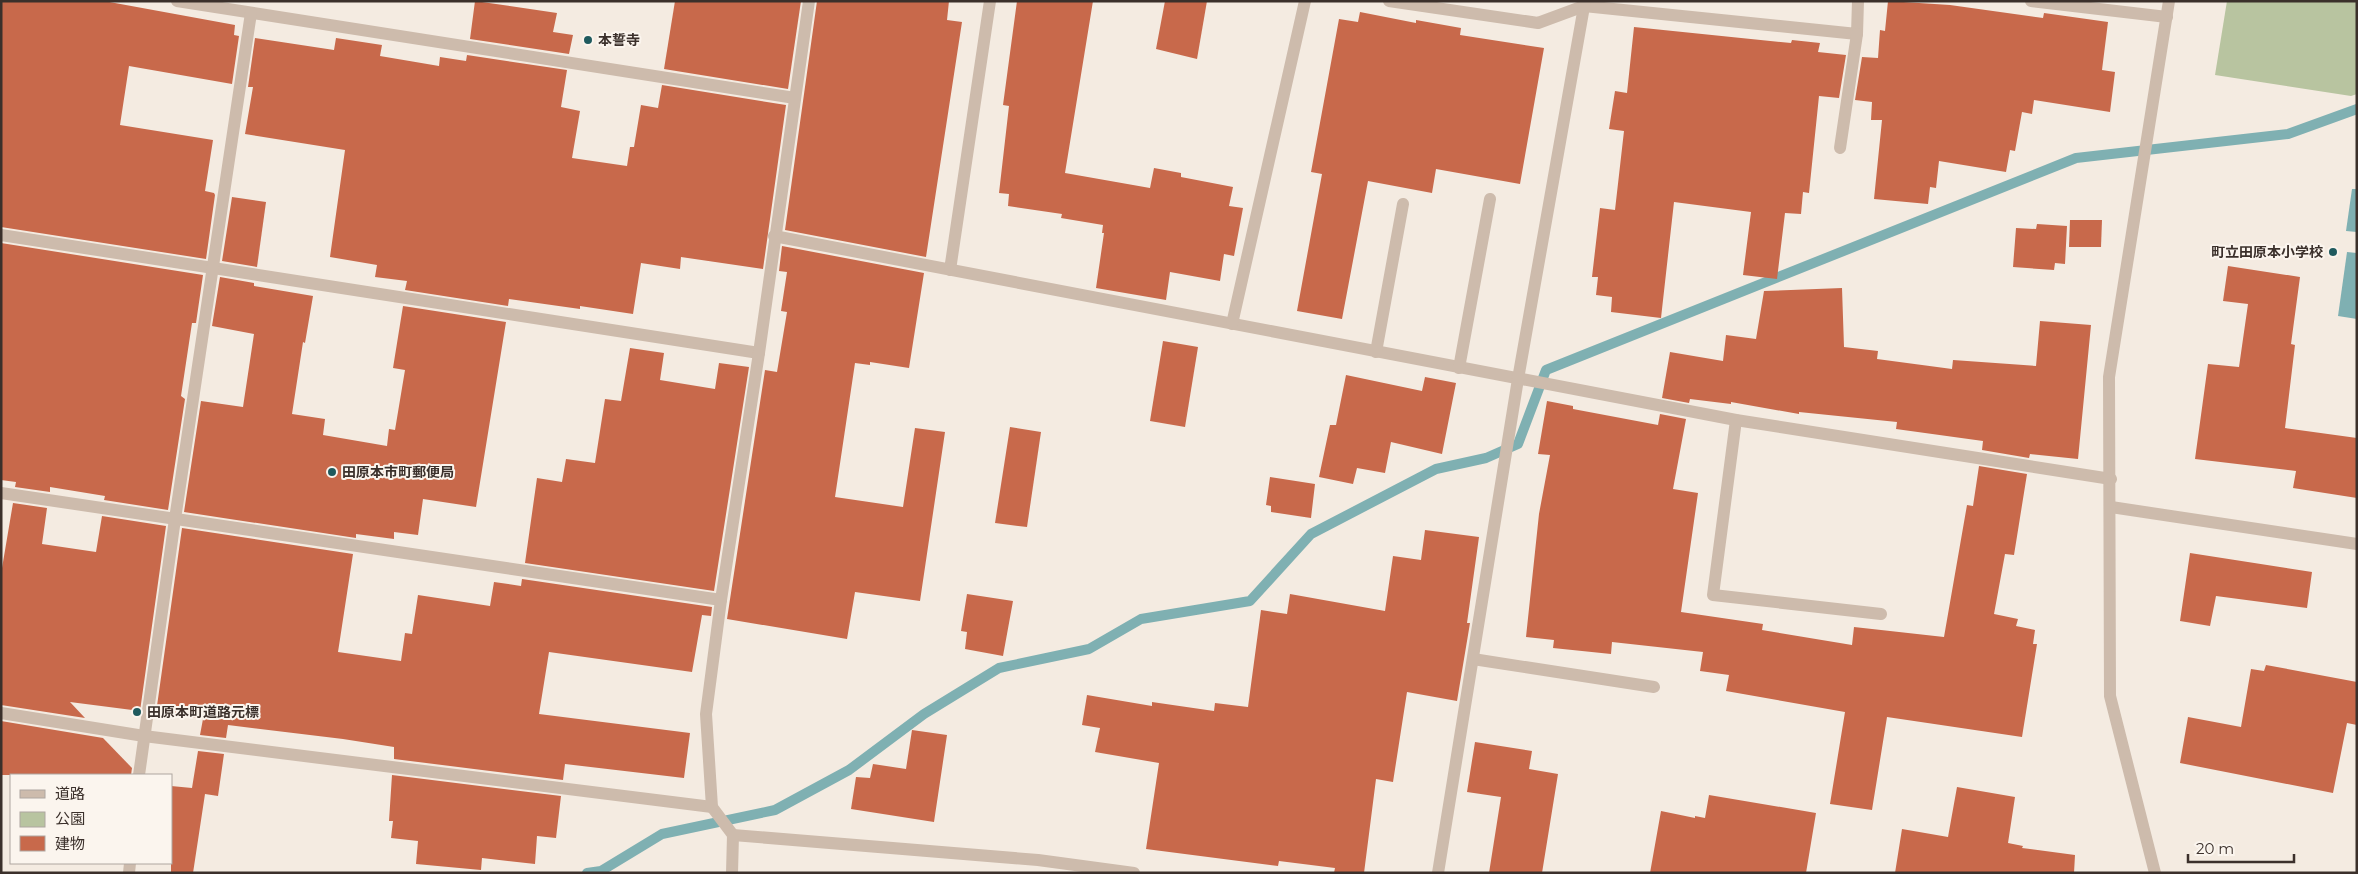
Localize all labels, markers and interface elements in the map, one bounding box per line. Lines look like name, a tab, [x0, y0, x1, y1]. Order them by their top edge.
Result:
place label: 本誓寺	[598, 31, 640, 49]
marker: 本誓寺	[582, 34, 594, 46]
place label: 町立田原本小学校	[2211, 243, 2323, 261]
marker: 町立田原本小学校	[2327, 246, 2339, 258]
place label: 田原本市町郵便局	[342, 463, 454, 481]
marker: 田原本市町郵便局	[326, 466, 338, 478]
place label: 田原本町道路元標	[147, 703, 259, 721]
marker: 田原本町道路元標	[131, 706, 143, 718]
legend	[10, 774, 172, 864]
text: 道路	[55, 784, 85, 803]
text: 公園	[55, 809, 85, 828]
scale bar	[2188, 832, 2294, 864]
text: 建物	[55, 834, 85, 853]
text: 20 m	[2196, 839, 2234, 858]

